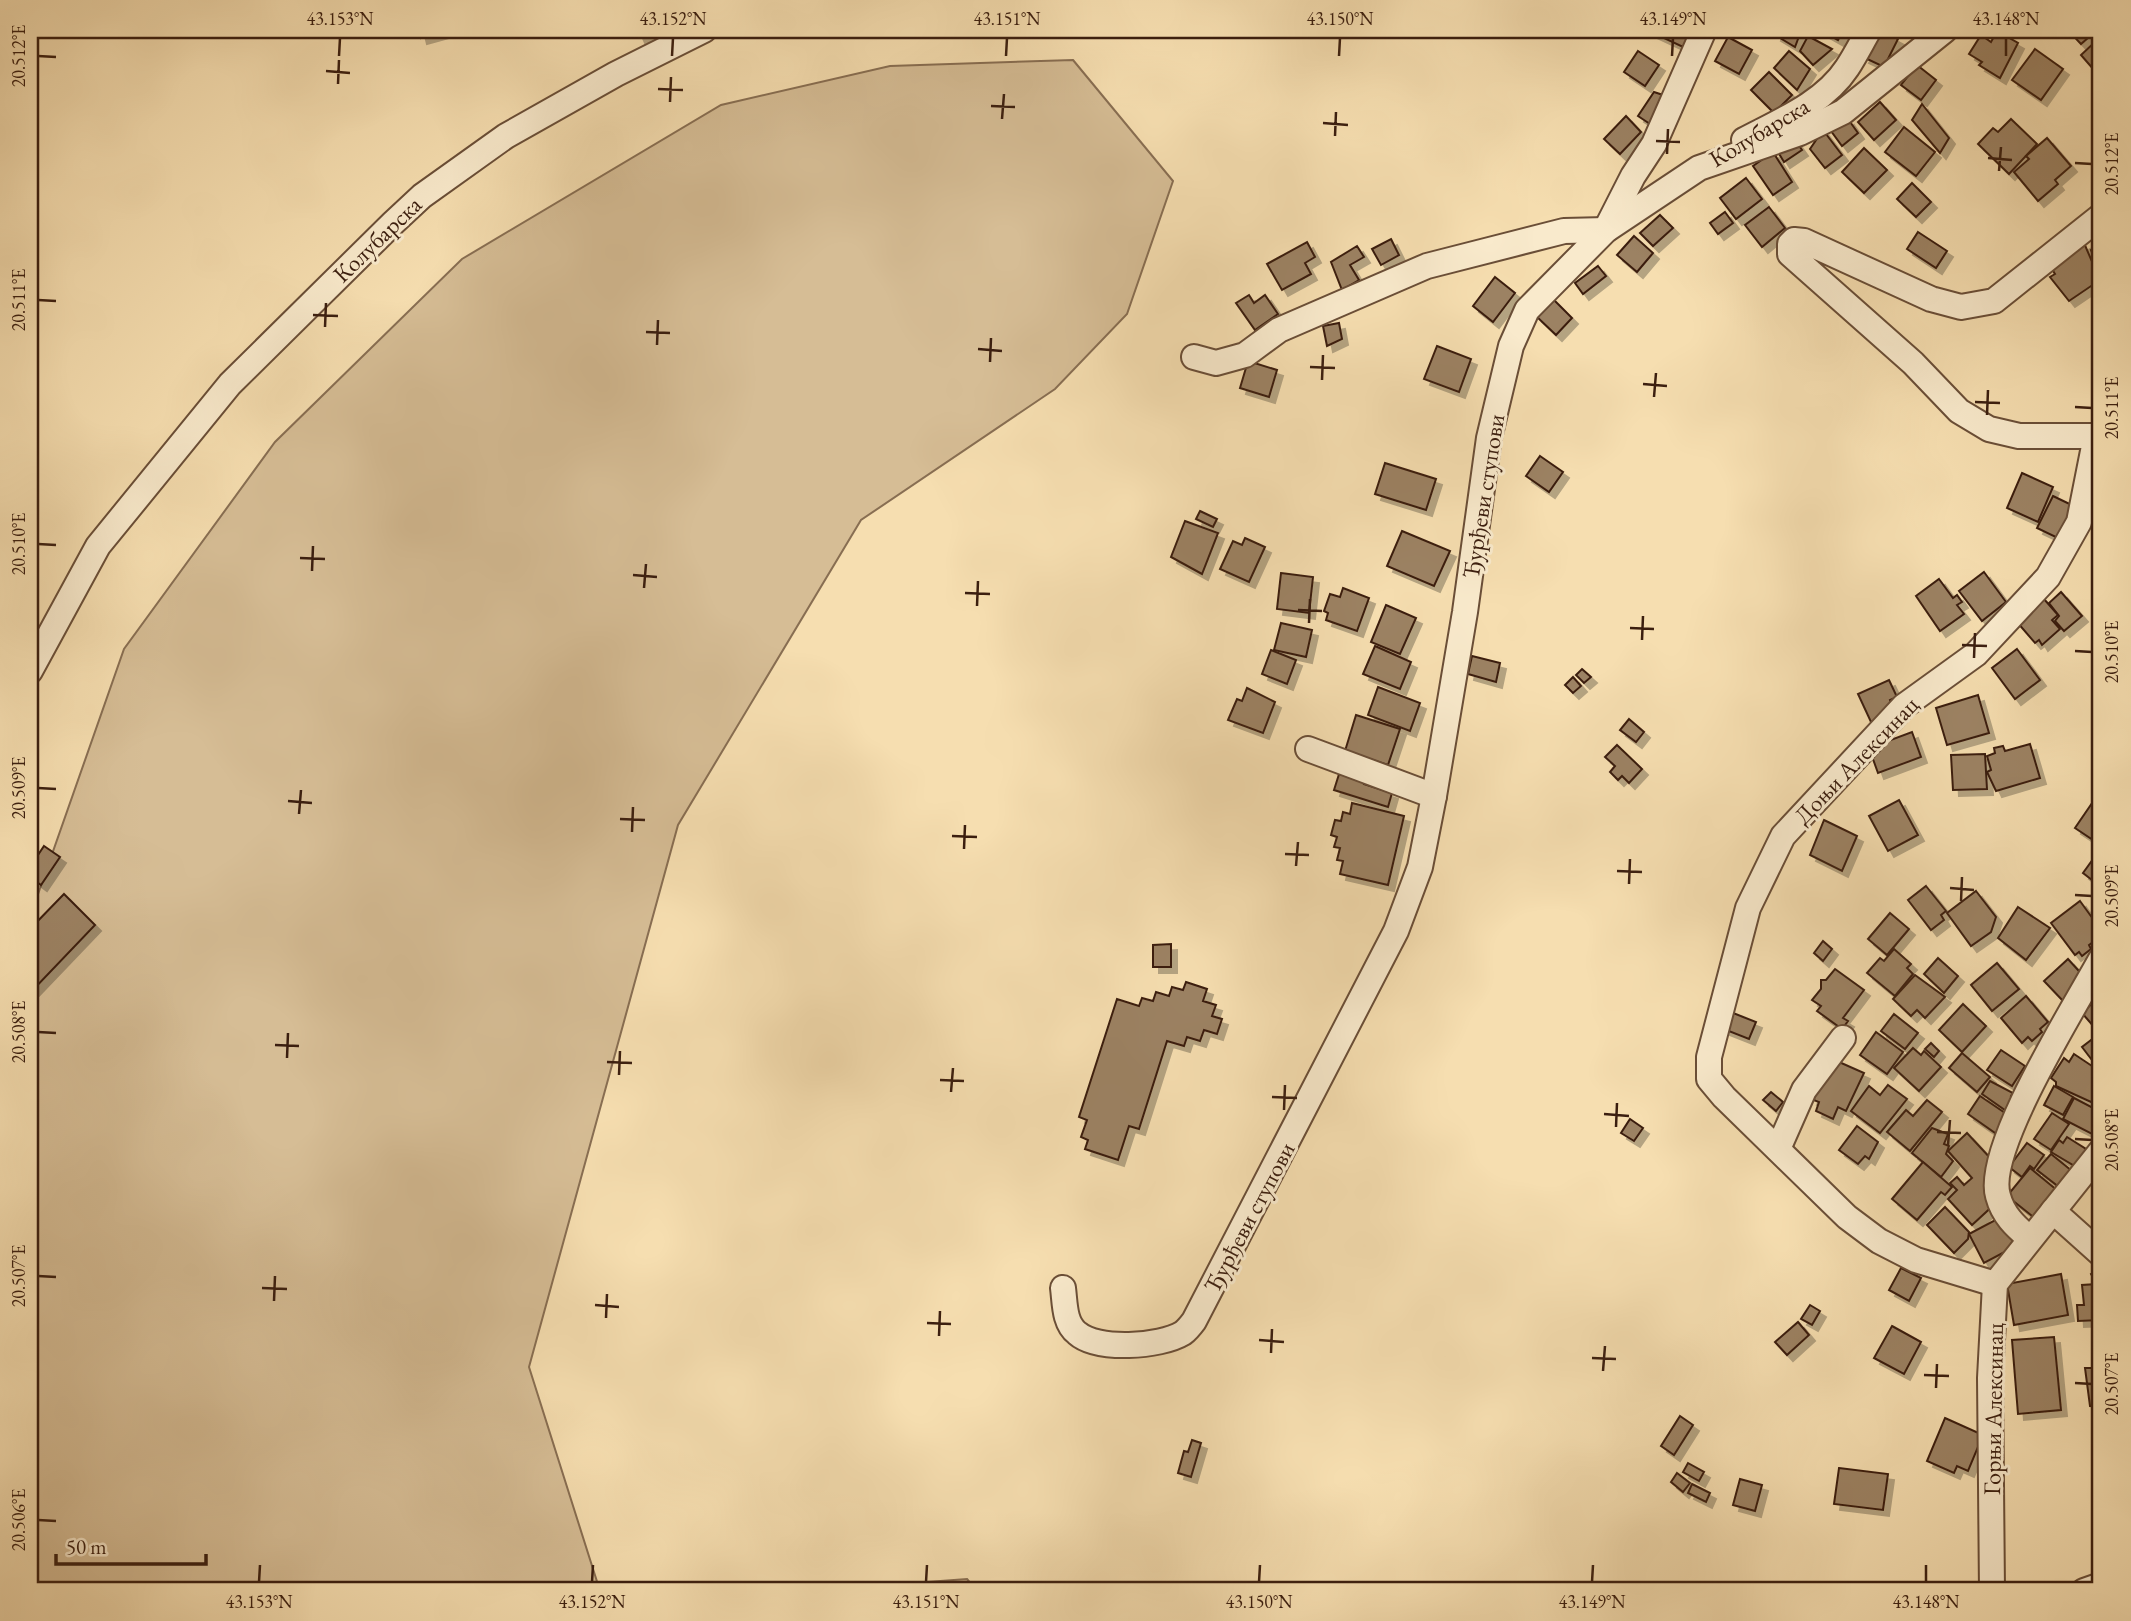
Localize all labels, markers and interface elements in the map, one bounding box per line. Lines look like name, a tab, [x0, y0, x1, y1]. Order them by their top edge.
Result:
text: 43.153°N	[307, 7, 374, 30]
text: 43.152°N	[640, 7, 707, 30]
text: 43.151°N	[974, 7, 1041, 30]
text: 43.150°N	[1307, 7, 1374, 30]
text: 43.149°N	[1640, 7, 1707, 30]
text: 43.148°N	[1973, 7, 2040, 30]
text: 20.512°E	[7, 25, 30, 87]
street label: Колубарска	[1703, 90, 1815, 174]
text: 20.512°E	[2100, 133, 2123, 195]
street label: Колубарска	[326, 189, 428, 289]
text: 20.511°E	[7, 269, 30, 331]
text: 20.511°E	[2100, 377, 2123, 439]
street label: Ђурђеви ступови	[1455, 411, 1511, 580]
text: 20.510°E	[7, 513, 30, 575]
text: 20.510°E	[2100, 621, 2123, 683]
street label: Доњи Алексинац	[1787, 689, 1925, 831]
text: 20.509°E	[7, 757, 30, 819]
text: 20.509°E	[2100, 865, 2123, 927]
text: 20.508°E	[7, 1001, 30, 1063]
text: 20.508°E	[2100, 1109, 2123, 1171]
street label: Ђурђеви ступови	[1196, 1136, 1302, 1297]
text: 20.507°E	[7, 1245, 30, 1307]
street label: Горњи Алексинац	[1976, 1322, 2010, 1495]
text: 20.507°E	[2100, 1353, 2123, 1415]
text: 20.506°E	[7, 1489, 30, 1551]
scale bar	[56, 1523, 206, 1567]
text: 50 m	[66, 1533, 107, 1560]
text: 43.153°N	[226, 1590, 293, 1613]
text: 43.152°N	[559, 1590, 626, 1613]
text: 43.151°N	[893, 1590, 960, 1613]
text: 43.150°N	[1226, 1590, 1293, 1613]
text: 43.149°N	[1559, 1590, 1626, 1613]
text: 43.148°N	[1893, 1590, 1960, 1613]

